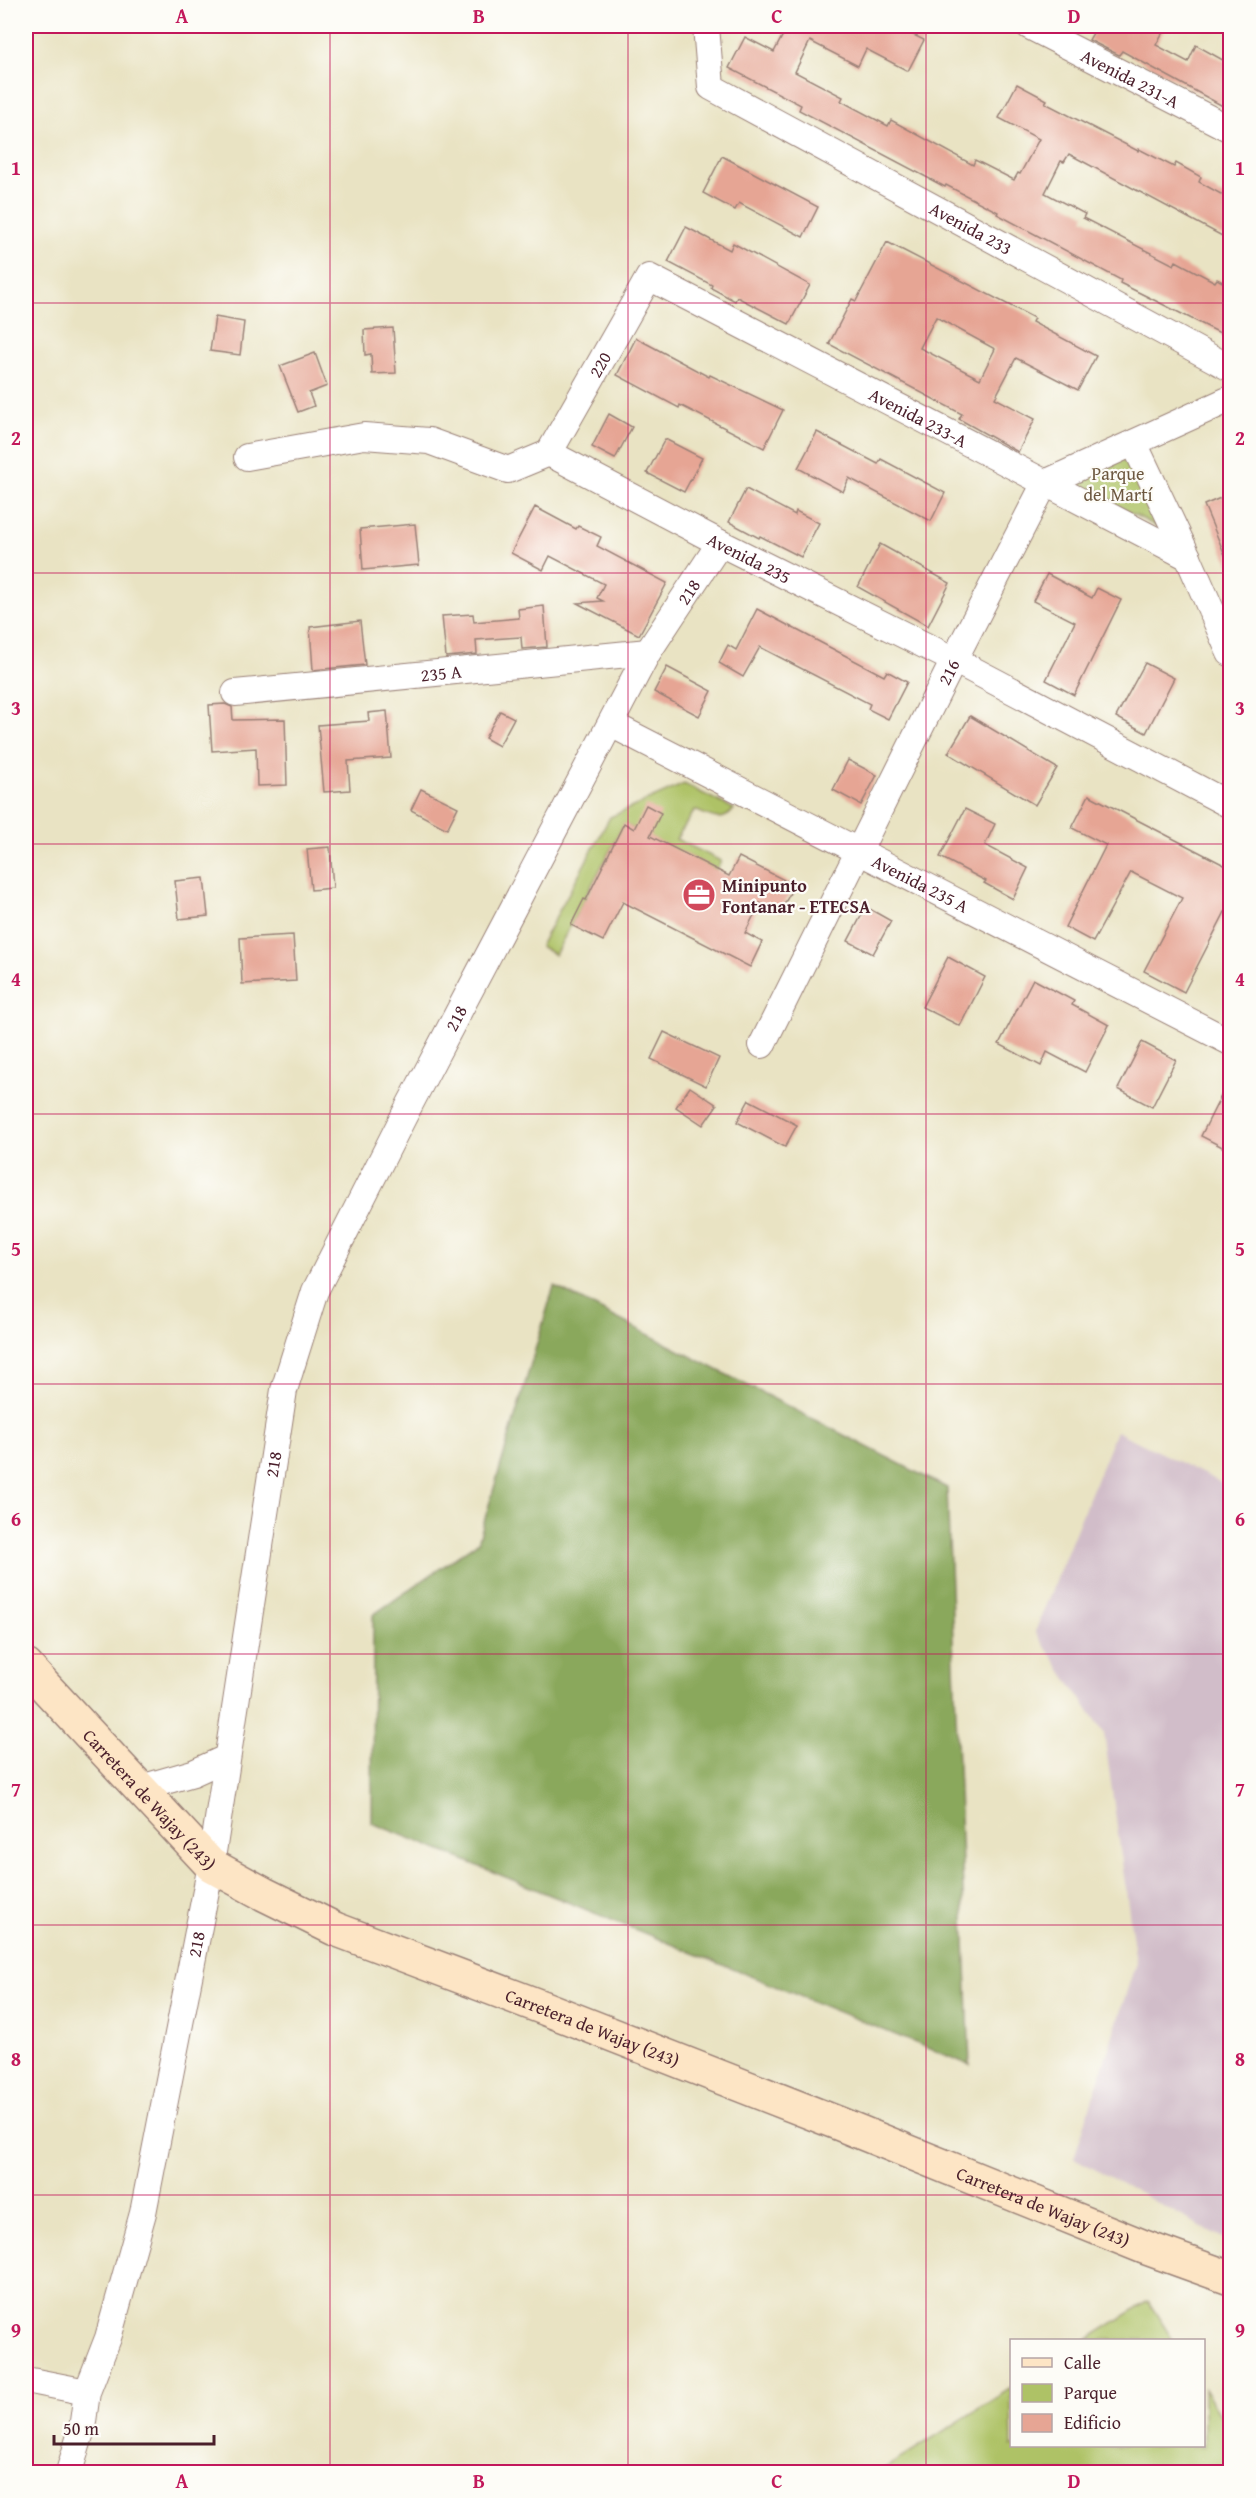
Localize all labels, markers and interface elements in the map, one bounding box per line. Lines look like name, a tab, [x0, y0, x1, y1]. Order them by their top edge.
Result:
text: A	[176, 1, 189, 30]
text: B	[473, 1, 485, 30]
text: C	[771, 1, 783, 30]
text: D	[1067, 1, 1081, 30]
street label: Avenida 231-A	[1076, 41, 1184, 115]
text: 1	[11, 153, 21, 182]
text: 1	[1235, 153, 1245, 182]
street label: Avenida 233	[925, 194, 1017, 261]
street label: 220	[581, 346, 618, 382]
street label: Avenida 233-A	[865, 380, 972, 454]
text: 2	[11, 423, 21, 452]
text: 2	[1235, 423, 1245, 452]
park label: Parque del Martí	[1083, 460, 1154, 508]
street label: Avenida 235	[703, 525, 796, 590]
street label: 218	[670, 573, 706, 610]
street label: 216	[930, 654, 966, 689]
street label: 235 A	[419, 657, 463, 688]
text: 3	[11, 693, 21, 722]
text: 3	[1235, 693, 1245, 722]
street label: Avenida 235 A	[868, 847, 974, 919]
place label: Minipunto Fontanar - ETECSA	[722, 872, 871, 920]
office icon: Minipunto Fontanar - ETECSA	[681, 877, 717, 913]
text: 4	[11, 964, 21, 993]
text: 4	[1235, 964, 1245, 993]
street label: 218	[437, 1000, 473, 1036]
text: 5	[11, 1234, 21, 1263]
text: 5	[1235, 1234, 1245, 1263]
street label: 218	[257, 1449, 288, 1479]
text: 6	[11, 1504, 21, 1533]
text: 6	[1235, 1504, 1245, 1533]
street label: Carretera de Wajay (243)	[77, 1722, 223, 1876]
text: 7	[11, 1774, 21, 1803]
text: 7	[1235, 1774, 1245, 1803]
street label: 218	[180, 1929, 211, 1959]
street label: Carretera de Wajay (243)	[502, 1981, 684, 2073]
text: 8	[11, 2044, 21, 2073]
text: 8	[1235, 2044, 1245, 2073]
street label: Carretera de Wajay (243)	[953, 2159, 1134, 2253]
text: 9	[11, 2315, 21, 2344]
text: 9	[1235, 2315, 1245, 2344]
legend	[1010, 2339, 1205, 2447]
text: Calle	[1064, 2349, 1101, 2376]
text: Parque	[1064, 2379, 1117, 2406]
scale bar	[54, 2408, 214, 2446]
text: Edificio	[1064, 2409, 1121, 2436]
text: 50 m	[63, 2415, 99, 2442]
text: A	[176, 2466, 189, 2495]
text: B	[473, 2466, 485, 2495]
text: C	[771, 2466, 783, 2495]
text: D	[1067, 2466, 1081, 2495]

